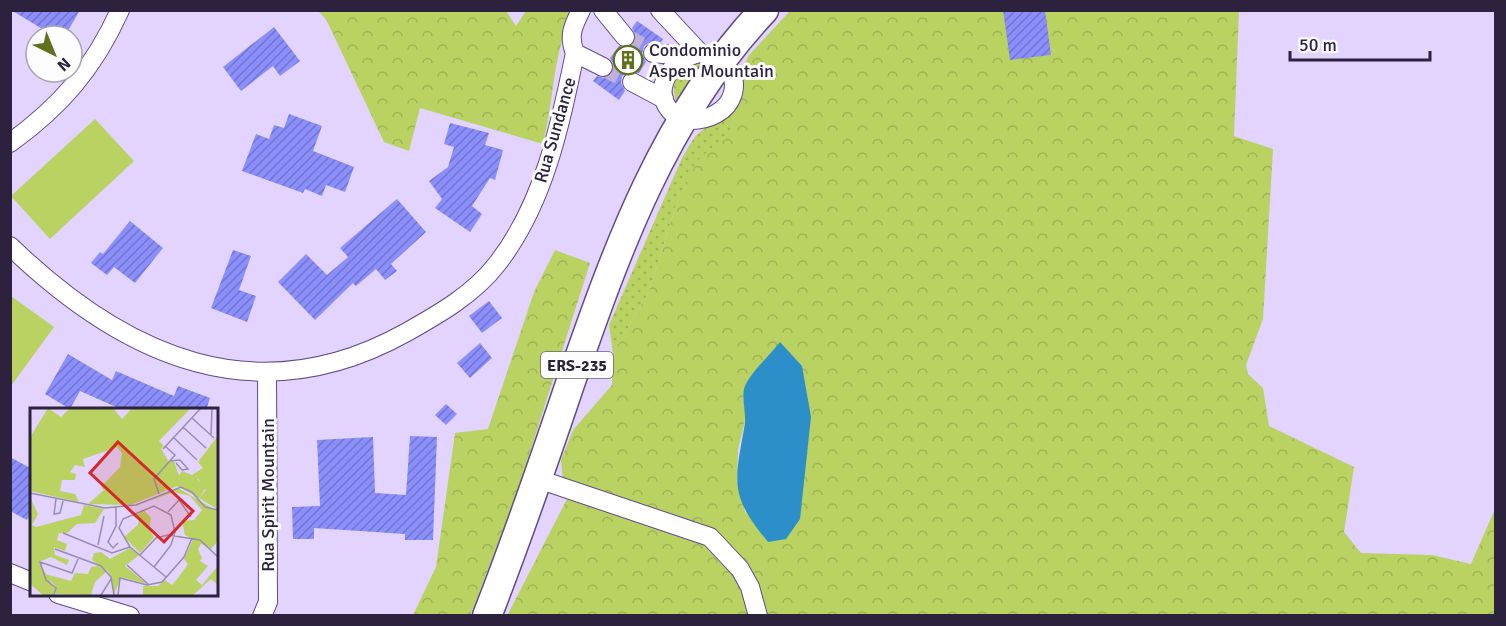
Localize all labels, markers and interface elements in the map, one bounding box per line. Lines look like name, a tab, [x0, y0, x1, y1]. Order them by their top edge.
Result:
north arrow	[24, 24, 84, 84]
scale bar	[1290, 24, 1430, 62]
text: 50 m	[1299, 34, 1337, 56]
place label: Condominio Aspen Mountain	[649, 39, 774, 82]
building icon: Condominio Aspen Mountain	[612, 44, 644, 76]
text: N	[53, 53, 74, 75]
street label: Rua Sundance	[529, 75, 581, 185]
road number: ERS-235	[541, 352, 613, 378]
inset map	[30, 408, 218, 596]
street label: Rua Spirit Mountain	[257, 418, 279, 572]

